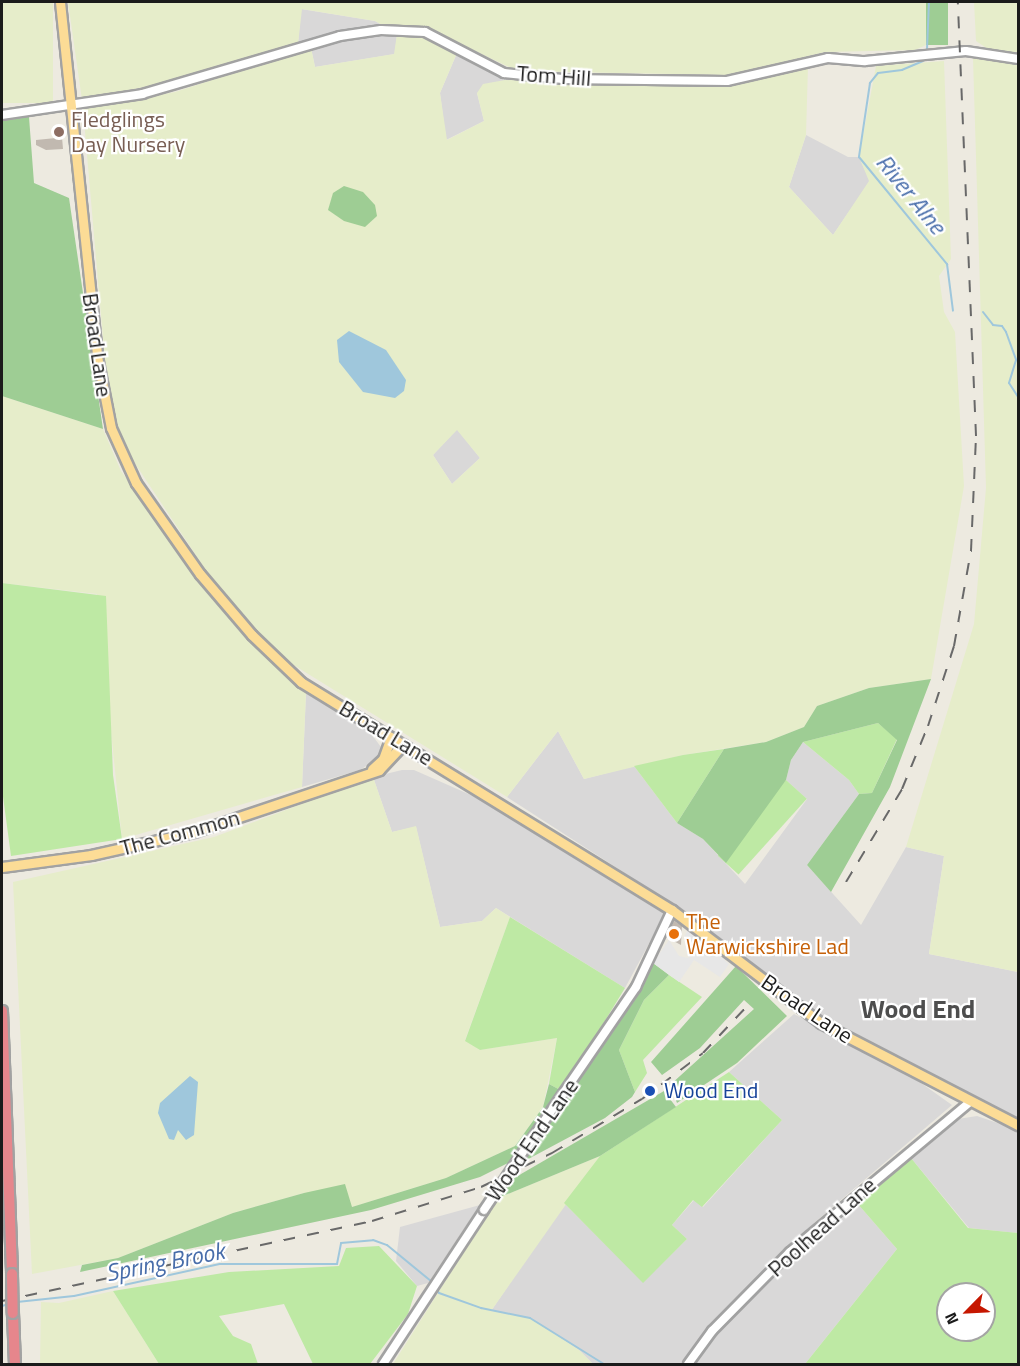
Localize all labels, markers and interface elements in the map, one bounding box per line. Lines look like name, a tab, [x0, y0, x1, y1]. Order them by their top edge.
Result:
street label: Tom Hill	[516, 60, 592, 92]
place label: Fledglings Day Nursery	[71, 106, 185, 158]
marker: Fledglings Day Nursery	[52, 125, 66, 139]
water label: River Alne	[870, 148, 952, 240]
street label: Broad Lane	[77, 291, 117, 399]
street label: Broad Lane	[334, 695, 438, 771]
street label: The Common	[117, 804, 243, 862]
place label: The Warwickshire Lad	[686, 908, 849, 960]
marker: The Warwickshire Lad	[667, 927, 681, 941]
street label: Broad Lane	[756, 969, 858, 1049]
district label: Wood End	[861, 993, 975, 1025]
street label: Wood End Lane	[480, 1074, 584, 1206]
place label: Wood End	[664, 1078, 758, 1104]
marker: Wood End	[641, 1082, 659, 1100]
street label: Poolhead Lane	[763, 1172, 881, 1282]
water label: Spring Brook	[103, 1236, 227, 1288]
north arrow	[936, 1282, 996, 1342]
text: N	[938, 1309, 965, 1328]

